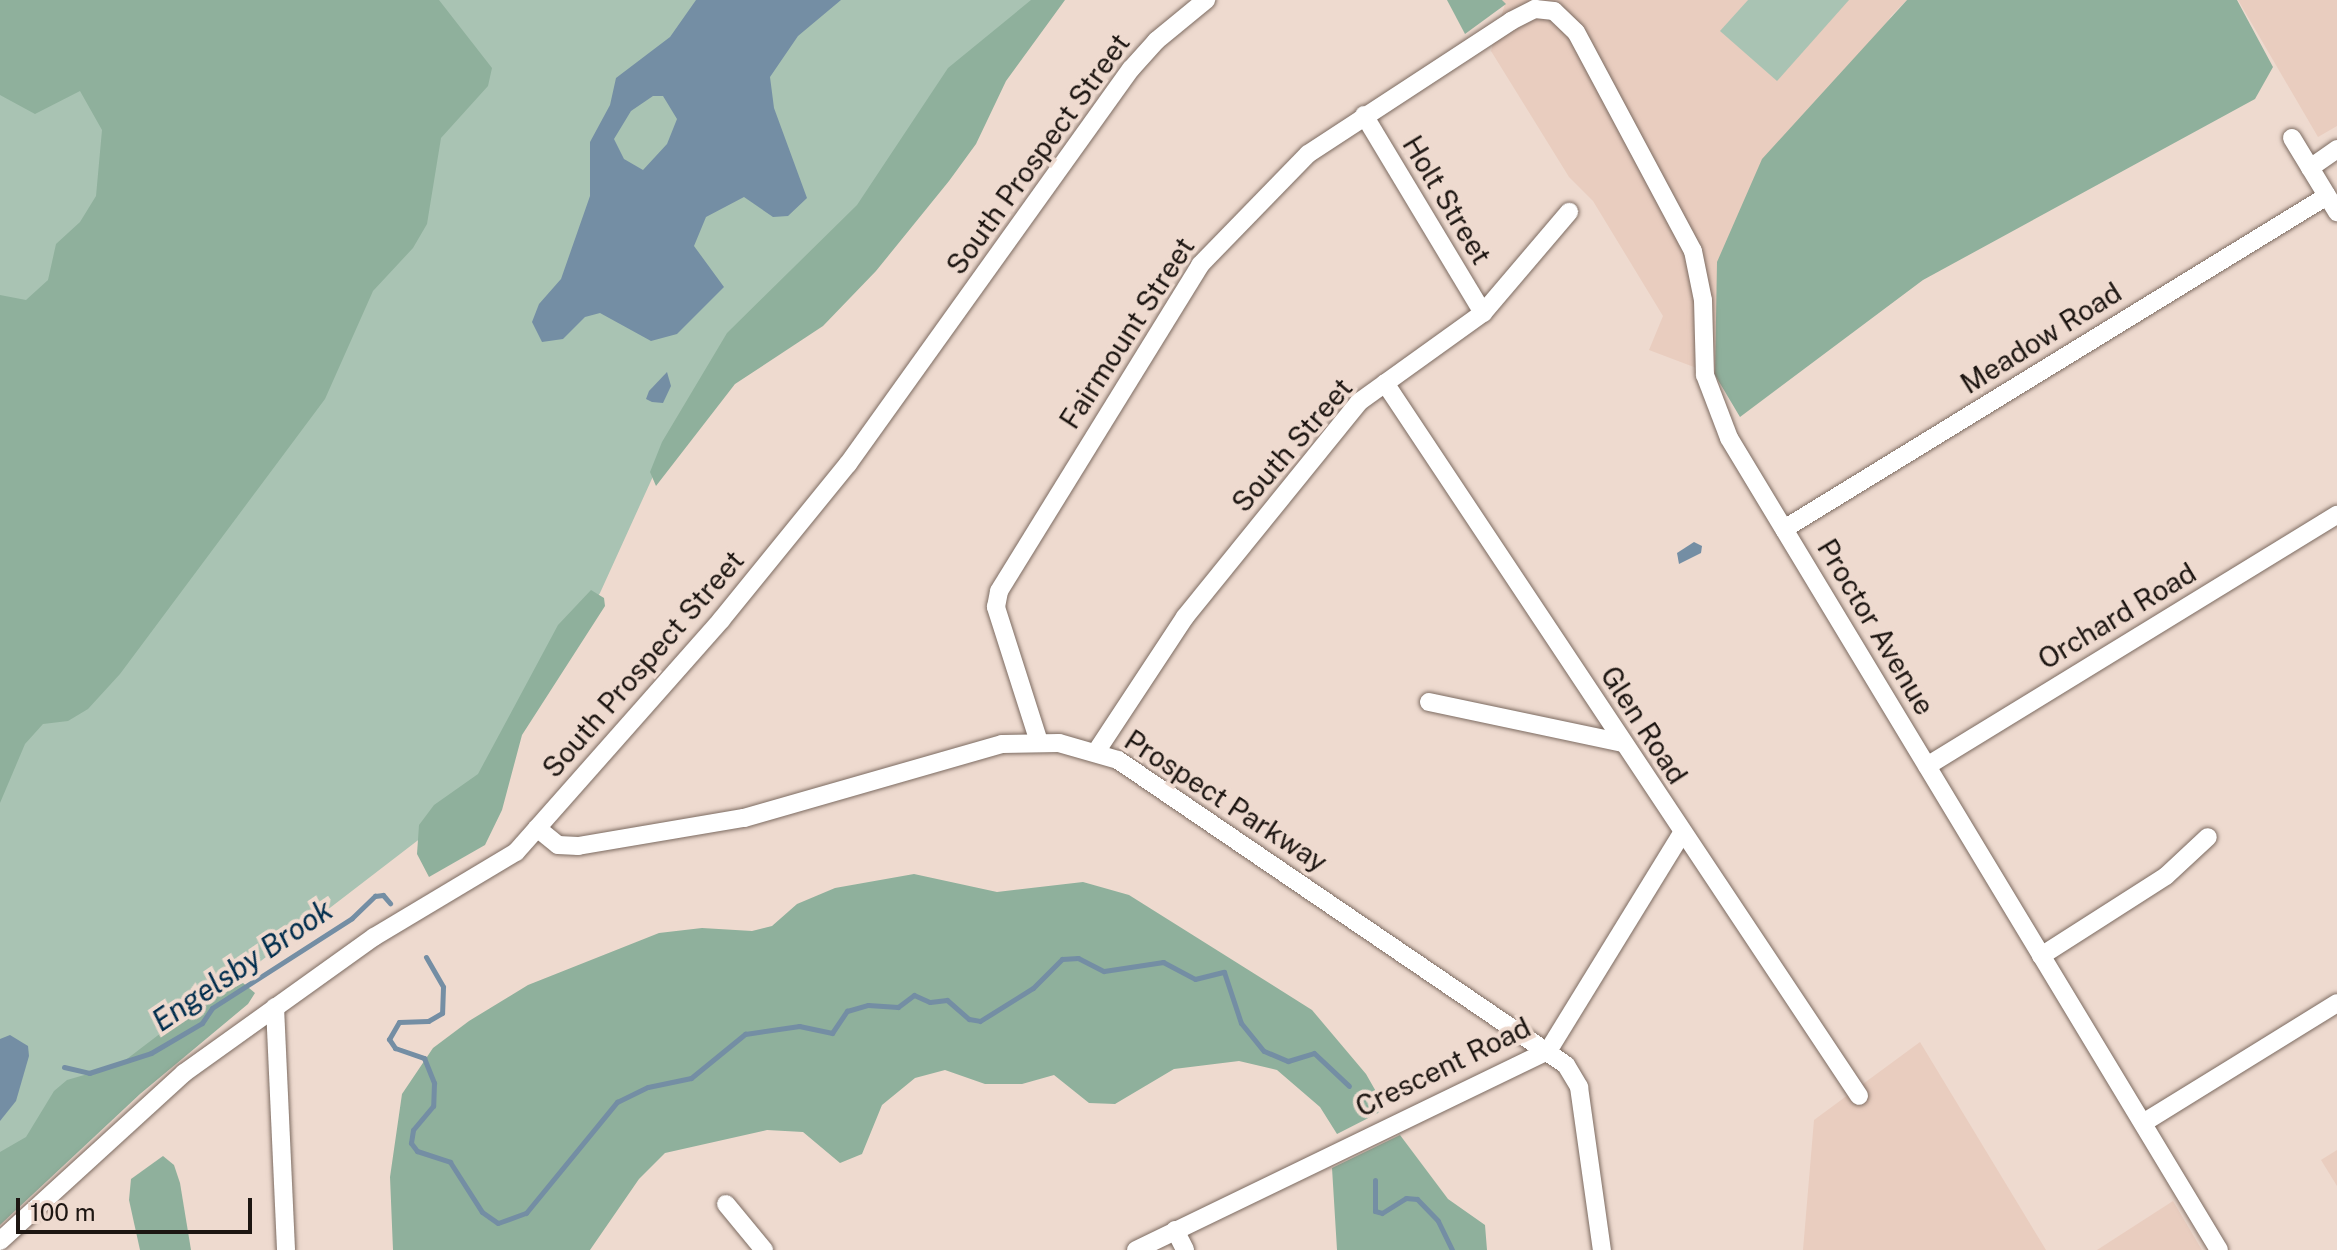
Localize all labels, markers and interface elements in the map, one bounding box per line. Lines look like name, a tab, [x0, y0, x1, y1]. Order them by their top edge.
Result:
street label: South Prospect Street	[939, 27, 1137, 281]
street label: Holt Street	[1396, 130, 1498, 270]
street label: Fairmount Street	[1053, 231, 1201, 435]
street label: Meadow Road	[1954, 275, 2128, 401]
street label: South Street	[1225, 371, 1359, 519]
street label: Proctor Avenue	[1810, 533, 1942, 721]
street label: South Prospect Street	[535, 544, 751, 784]
street label: Orchard Road	[2032, 556, 2202, 676]
street label: Glen Road	[1594, 660, 1694, 790]
street label: Prospect Parkway	[1118, 723, 1334, 879]
water label: Engelsby Brook	[145, 891, 339, 1039]
street label: Crescent Road	[1350, 1010, 1536, 1124]
scale bar	[20, 1182, 256, 1232]
text: 100 m	[30, 1198, 96, 1226]

